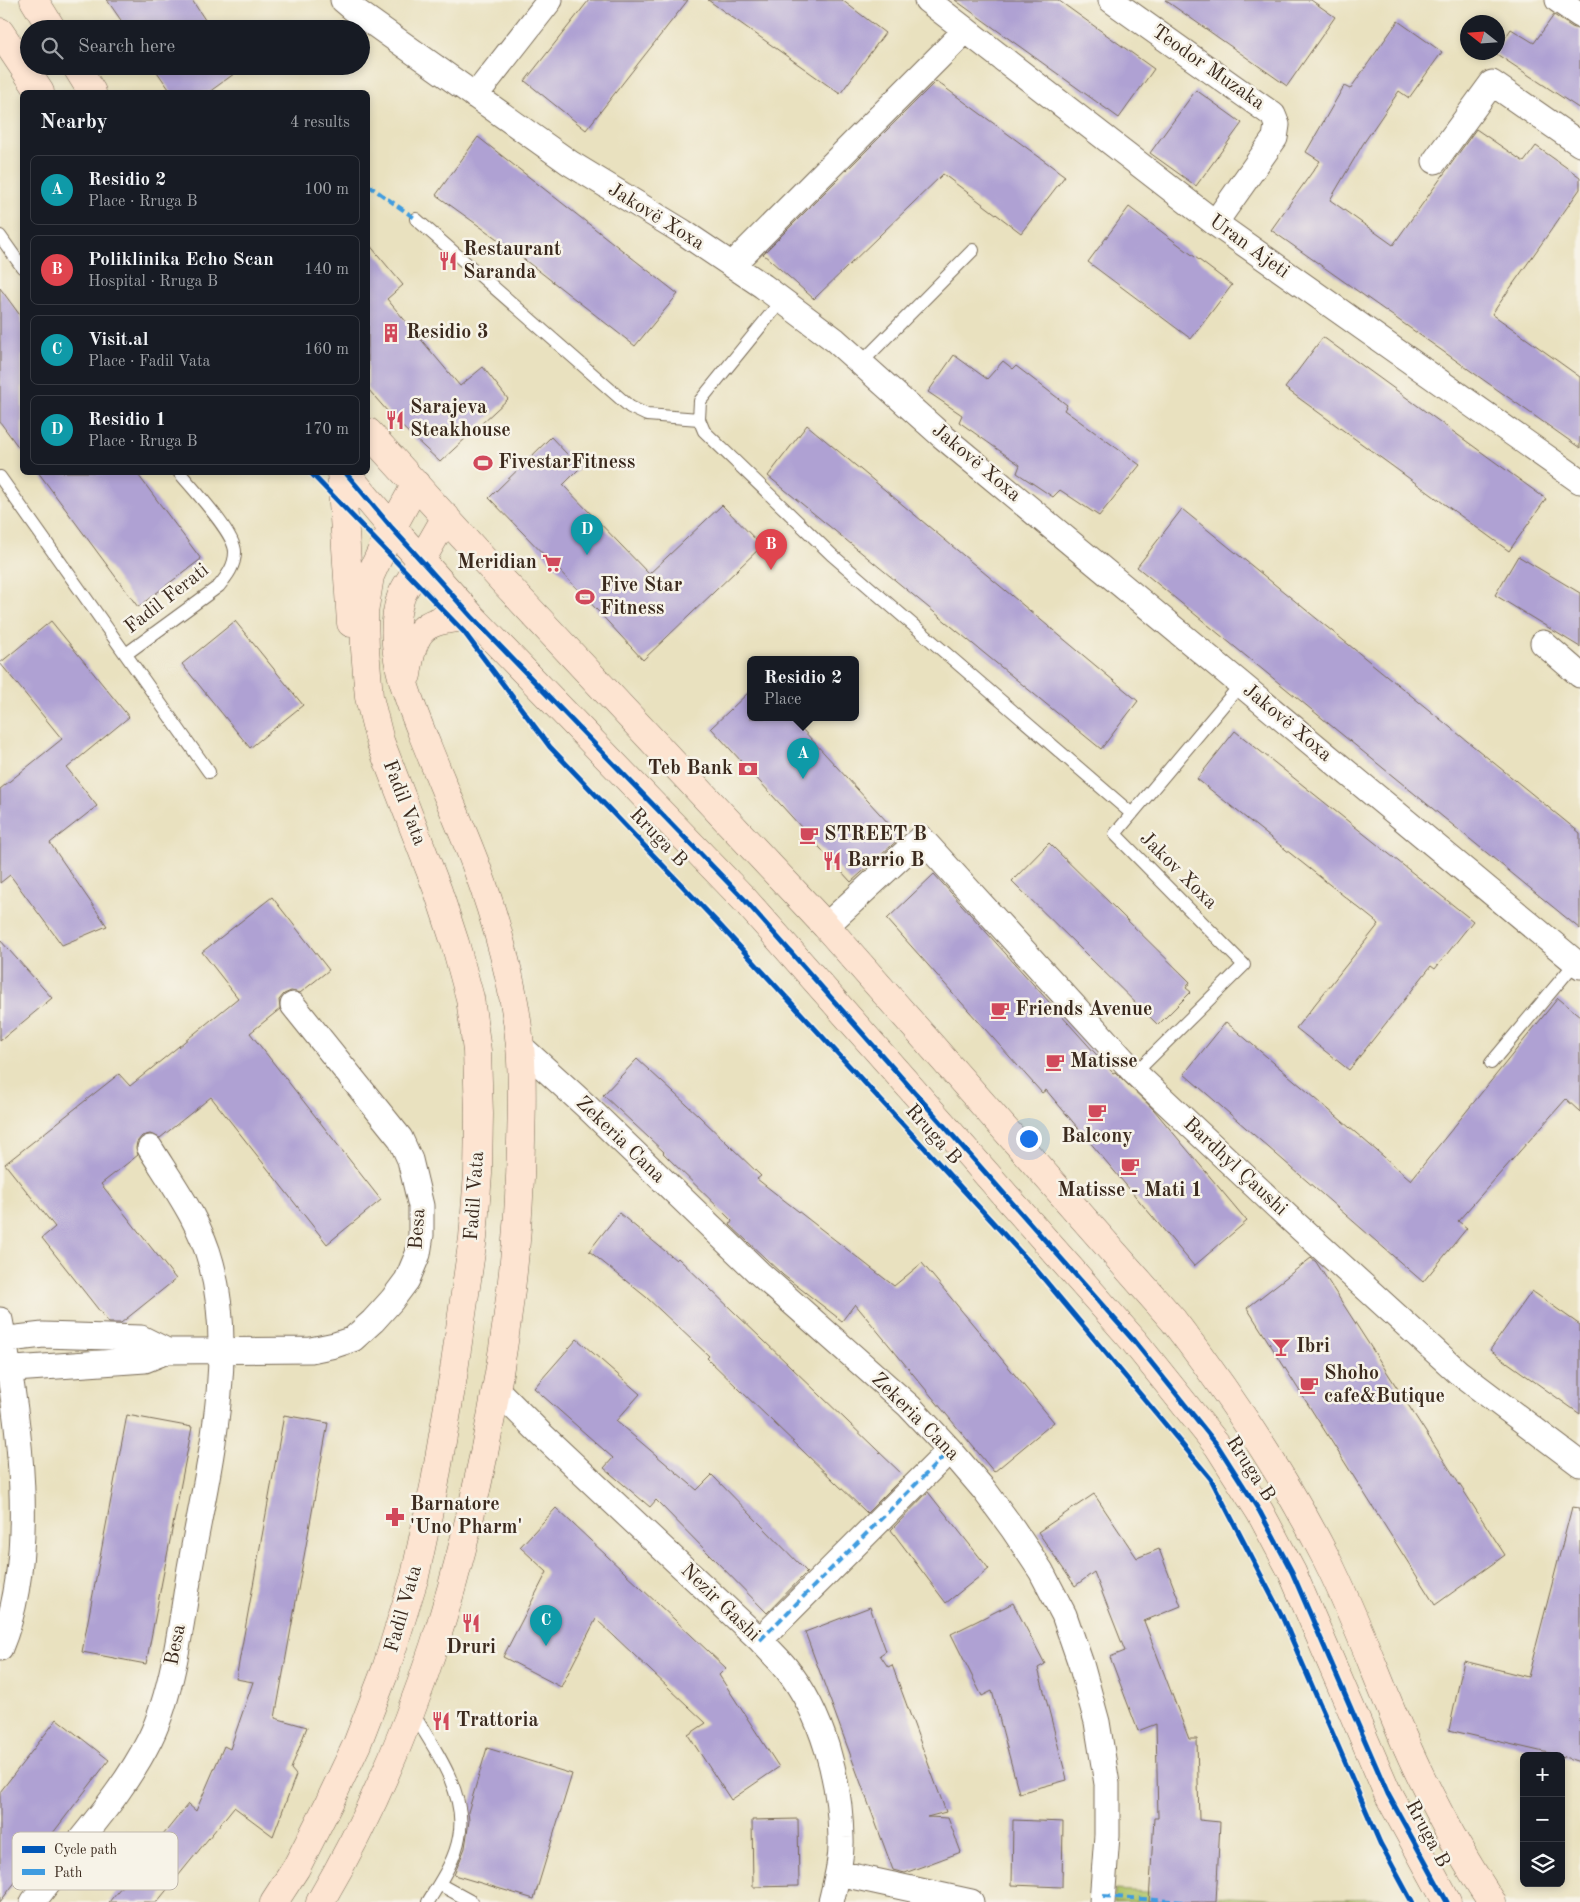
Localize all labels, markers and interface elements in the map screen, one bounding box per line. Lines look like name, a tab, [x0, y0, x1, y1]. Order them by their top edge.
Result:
north arrow	[1460, 15, 1505, 60]
search box	[20, 20, 370, 75]
street label: Teodor Muzaka	[1148, 22, 1268, 114]
icon: search	[38, 34, 66, 62]
text: Search here	[78, 38, 175, 57]
text: Nearby	[40, 112, 108, 133]
text: 4 results	[290, 115, 350, 131]
text: Residio 2	[88, 171, 166, 190]
street label: Jakovë Xoxa	[604, 180, 708, 255]
text: A	[51, 182, 63, 198]
text: 100 m	[304, 182, 349, 198]
text: Place · Rruga B	[88, 194, 198, 210]
street label: Uran Ajeti	[1205, 211, 1293, 283]
place label: Restaurant Saranda	[463, 240, 561, 283]
restaurant icon: Restaurant Saranda	[437, 250, 459, 272]
text: Poliklinika Echo Scan	[88, 251, 274, 270]
text: B	[51, 262, 63, 278]
text: 140 m	[304, 262, 349, 278]
text: Hospital · Rruga B	[88, 274, 218, 290]
building icon: Residio 3	[380, 322, 402, 344]
place label: Residio 3	[406, 323, 489, 343]
text: Visit.al	[88, 331, 149, 350]
text: C	[52, 342, 62, 358]
text: 160 m	[304, 342, 349, 358]
text: Place · Fadil Vata	[88, 354, 211, 370]
place label: Sarajeva Steakhouse	[410, 398, 511, 441]
restaurant icon: Sarajeva Steakhouse	[384, 409, 406, 431]
text: Residio 1	[88, 411, 166, 430]
street label: Jakovë Xoxa	[928, 420, 1024, 506]
text: D	[51, 422, 63, 438]
text: 170 m	[304, 422, 349, 438]
text: Place · Rruga B	[88, 434, 198, 450]
sports icon: FivestarFitness	[472, 452, 494, 474]
place label: FivestarFitness	[498, 453, 635, 473]
pin: D	[571, 514, 603, 555]
pin: B	[755, 529, 787, 570]
supermarket icon: Meridian	[541, 552, 563, 574]
place label: Meridian	[457, 553, 537, 573]
street label: Fadil Ferati	[121, 560, 213, 638]
place label: Five Star Fitness	[600, 576, 683, 619]
sports icon: Five Star Fitness	[574, 586, 596, 608]
popup	[747, 656, 859, 721]
text: Residio 2	[764, 669, 842, 688]
street label: Jakovë Xoxa	[1239, 680, 1335, 766]
text: Place	[764, 692, 801, 708]
pin: A	[787, 738, 819, 779]
street label: Fadil Vata	[379, 758, 429, 849]
bank icon: Teb Bank	[737, 758, 759, 780]
place label: Teb Bank	[648, 759, 733, 779]
street label: Rruga B	[625, 805, 691, 871]
cafe icon: STREET B	[798, 824, 820, 846]
place label: STREET B	[824, 825, 927, 845]
street label: Jakov Xoxa	[1135, 828, 1221, 914]
restaurant icon: Barrio B	[821, 850, 843, 872]
place label: Barrio B	[847, 851, 925, 871]
cafe icon: Friends Avenue	[989, 999, 1011, 1021]
place label: Friends Avenue	[1015, 1000, 1152, 1020]
cafe icon: Matisse	[1044, 1051, 1066, 1073]
place label: Matisse	[1070, 1052, 1138, 1072]
street label: Zekeria Cana	[572, 1093, 668, 1187]
street label: Rruga B	[901, 1101, 965, 1169]
cafe icon: Balcony	[1086, 1101, 1108, 1123]
street label: Bardhyl Çaushi	[1179, 1114, 1291, 1220]
your location	[1016, 1126, 1042, 1152]
place label: Balcony	[1061, 1127, 1133, 1147]
street label: Fadil Vata	[462, 1151, 488, 1241]
cafe icon: Matisse - Mati 1	[1119, 1155, 1141, 1177]
place label: Matisse - Mati 1	[1058, 1181, 1202, 1201]
street label: Besa	[407, 1207, 429, 1250]
bar icon: Ibri	[1270, 1336, 1292, 1358]
place label: Ibri	[1296, 1337, 1330, 1357]
place label: Shoho cafe&Butique	[1324, 1364, 1445, 1407]
street label: Zekeria Cana	[867, 1369, 963, 1465]
cafe icon: Shoho cafe&Butique	[1298, 1374, 1320, 1396]
street label: Rruga B	[1222, 1433, 1278, 1505]
place label: Barnatore 'Uno Pharm'	[410, 1495, 522, 1538]
pharmacy icon: Barnatore 'Uno Pharm'	[384, 1506, 406, 1528]
street label: Nezir Gashi	[676, 1560, 764, 1646]
street label: Fadil Vata	[382, 1563, 426, 1655]
pin: C	[530, 1605, 562, 1646]
restaurant icon: Druri	[460, 1612, 482, 1634]
street label: Besa	[162, 1623, 190, 1667]
place label: Druri	[446, 1638, 496, 1658]
restaurant icon: Trattoria	[430, 1710, 452, 1732]
place label: Trattoria	[456, 1711, 539, 1731]
map controls	[1520, 1752, 1565, 1887]
button: +	[1520, 1752, 1565, 1797]
street label: Rruga B	[1401, 1797, 1453, 1871]
button: −	[1520, 1797, 1565, 1842]
legend	[12, 1832, 178, 1890]
button: layers	[1520, 1842, 1565, 1887]
text: Cycle path	[54, 1843, 117, 1857]
text: Path	[54, 1866, 83, 1880]

